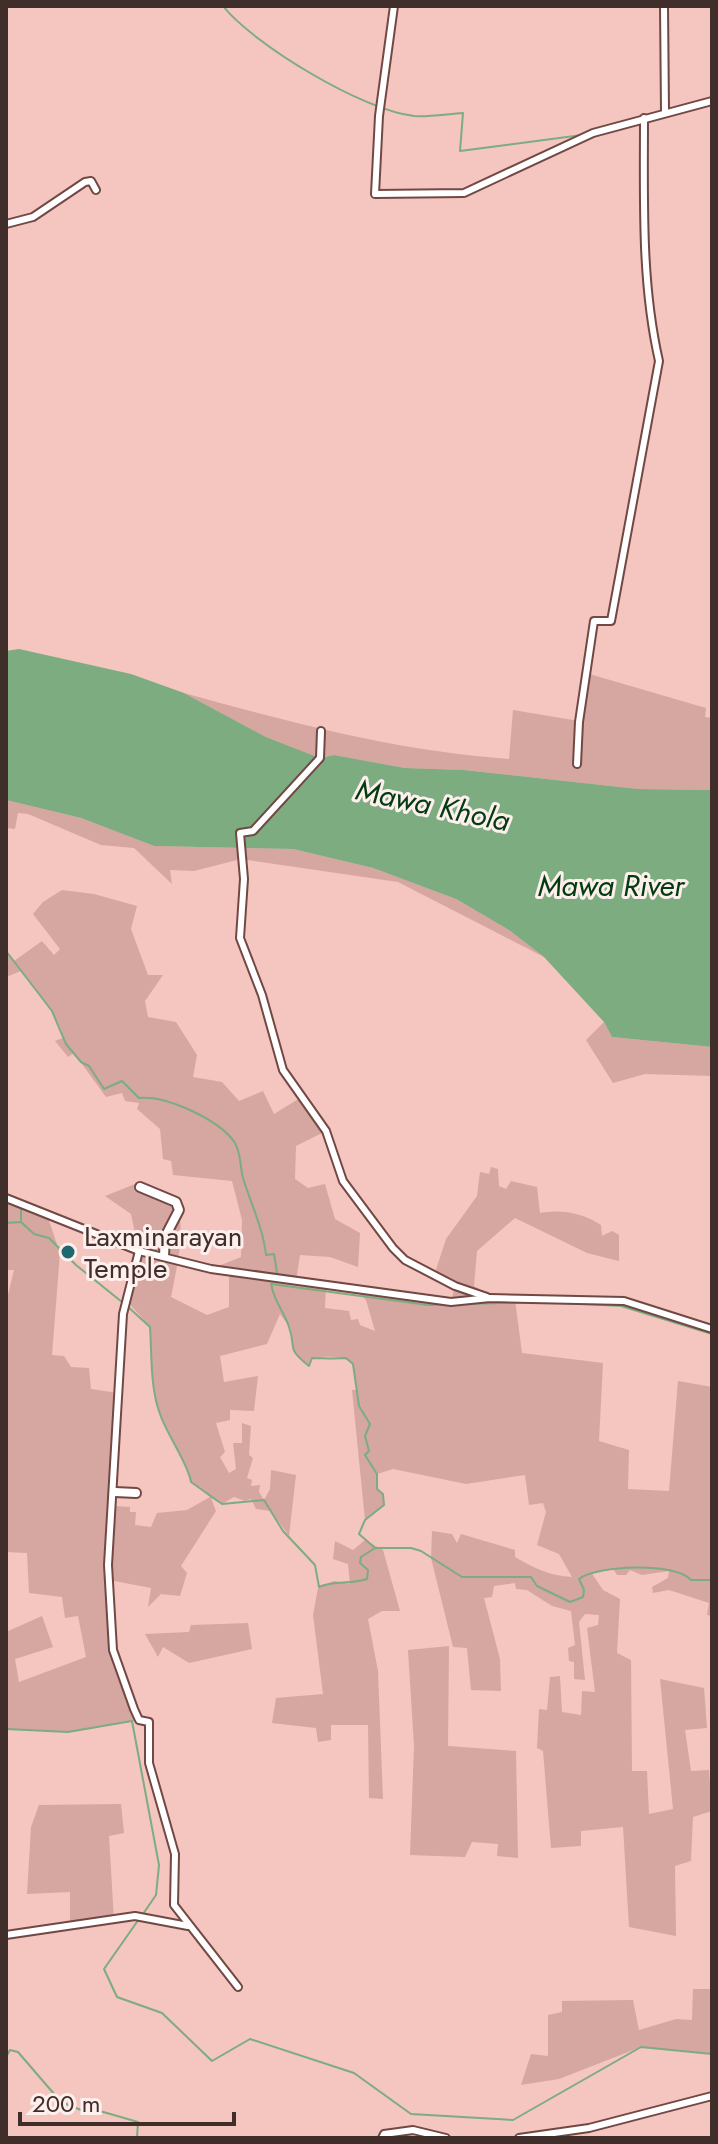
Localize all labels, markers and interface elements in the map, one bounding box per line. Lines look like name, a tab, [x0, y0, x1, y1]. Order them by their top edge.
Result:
water label: Mawa Khola	[352, 768, 514, 842]
water label: Mawa River	[538, 864, 686, 907]
place label: Laxminarayan Temple	[84, 1216, 243, 1289]
marker: Laxminarayan Temple	[59, 1243, 77, 1261]
scale bar	[20, 2076, 234, 2126]
text: 200 m	[32, 2086, 100, 2121]

